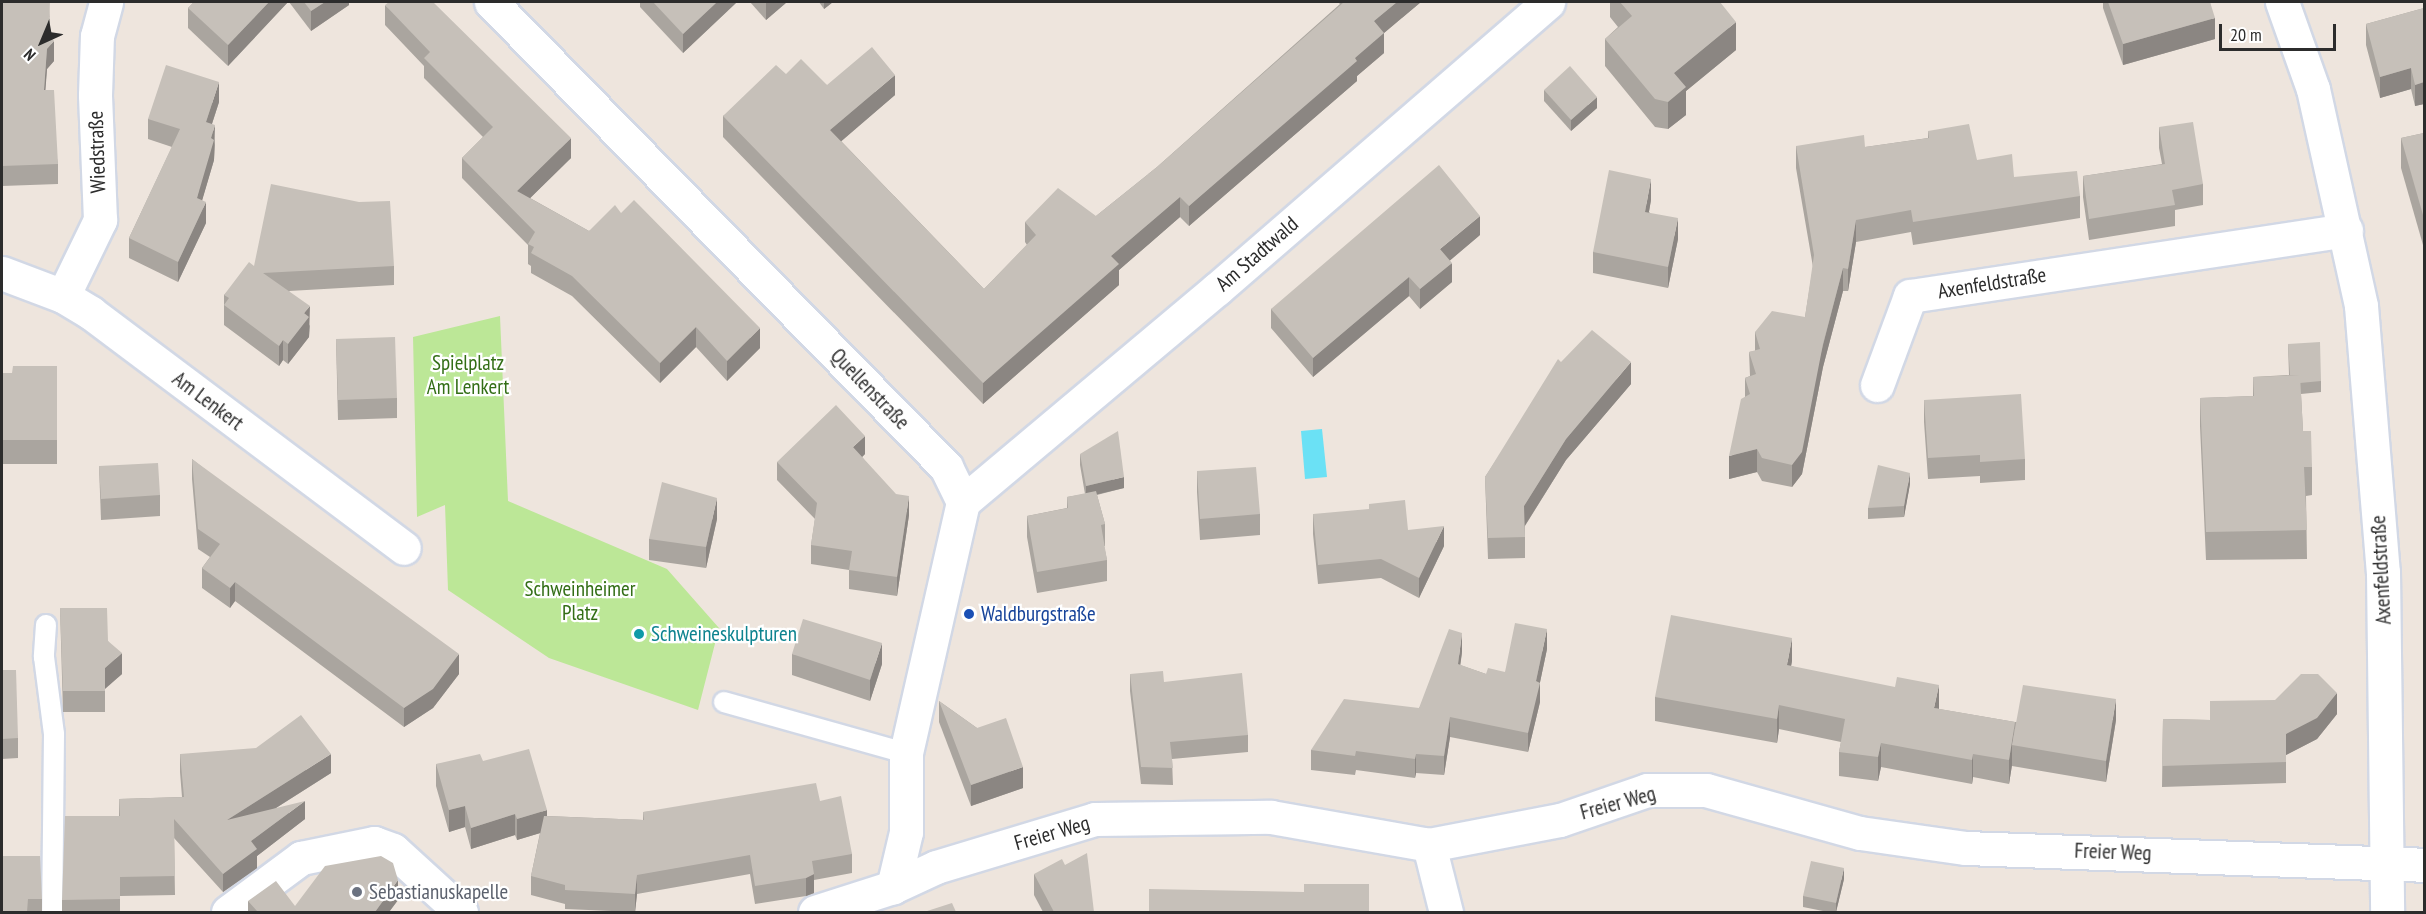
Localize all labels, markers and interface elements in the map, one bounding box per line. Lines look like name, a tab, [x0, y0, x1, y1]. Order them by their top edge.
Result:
north arrow	[12, 12, 72, 72]
scale bar	[2222, 12, 2339, 50]
text: 20 m	[2230, 23, 2262, 46]
text: N	[19, 45, 40, 65]
street label: Wiedstraße	[83, 110, 111, 194]
street label: Am Stadtwald	[1211, 211, 1303, 297]
street label: Axenfeldstraße	[1936, 262, 2048, 304]
street label: Quellenstraße	[825, 343, 915, 435]
park label: Spielplatz Am Lenkert	[427, 350, 509, 400]
street label: Am Lenkert	[168, 366, 248, 436]
street label: Axenfeldstraße	[2366, 515, 2396, 625]
park label: Schweinheimer Platz	[525, 576, 635, 626]
place label: Waldburgstraße	[981, 601, 1096, 627]
marker: Waldburgstraße	[962, 607, 976, 621]
place label: Schweineskulpturen	[651, 621, 797, 647]
marker: Schweineskulpturen	[632, 627, 646, 641]
street label: Freier Weg	[1577, 781, 1659, 825]
street label: Freier Weg	[1011, 810, 1093, 856]
street label: Freier Weg	[2074, 838, 2152, 866]
place label: Sebastianuskapelle	[369, 879, 508, 905]
marker: Sebastianuskapelle	[350, 885, 364, 899]

